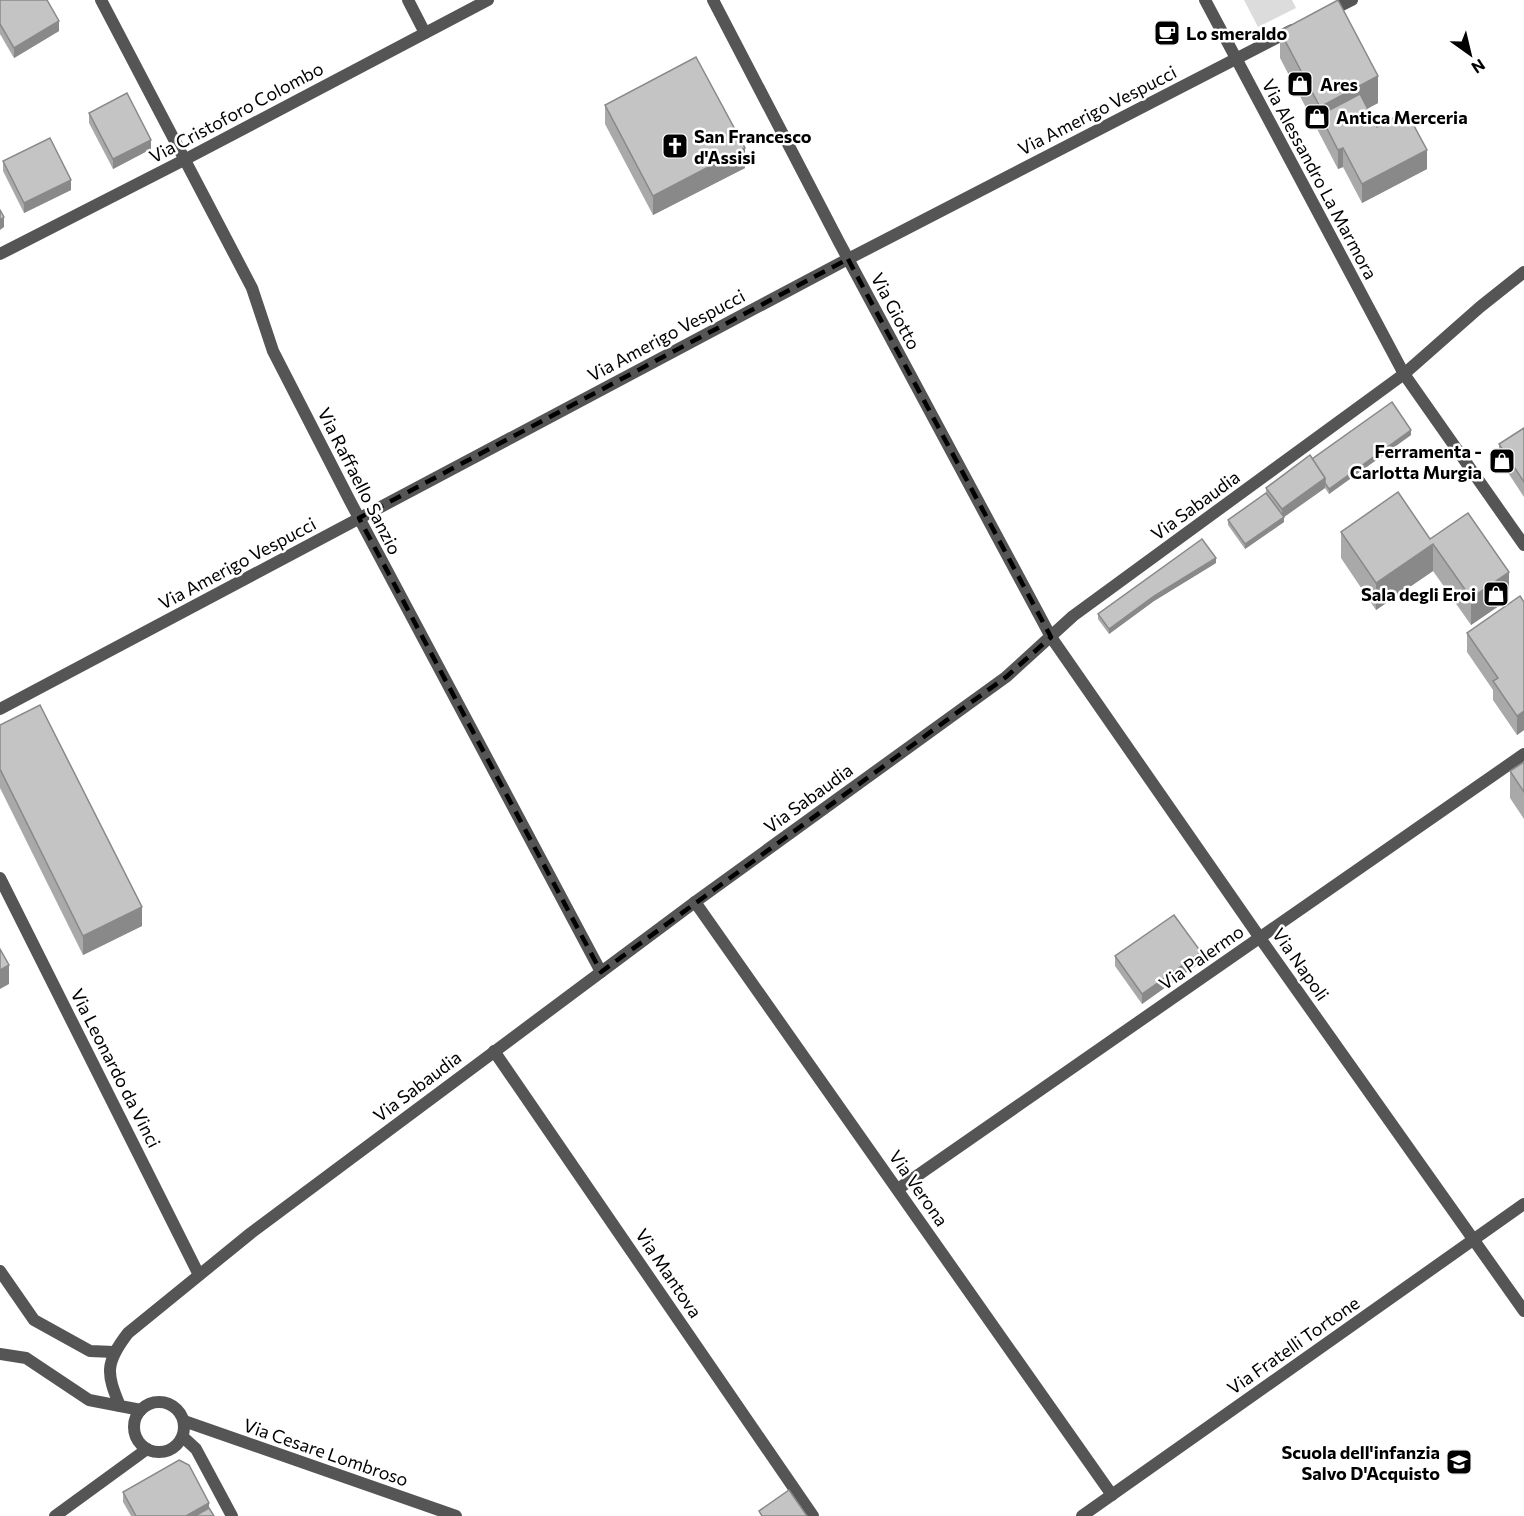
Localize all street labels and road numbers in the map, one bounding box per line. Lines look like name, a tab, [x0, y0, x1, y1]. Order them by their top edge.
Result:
street label: Via Cristoforo Colombo	[145, 57, 327, 167]
street label: Via Amerigo Vespucci	[1014, 60, 1180, 160]
street label: Via Alessandro La Marmora	[1258, 75, 1382, 283]
street label: Via Giotto	[867, 269, 925, 353]
street label: Via Amerigo Vespucci	[584, 284, 748, 386]
street label: Via Raffaello Sanzio	[313, 404, 407, 558]
street label: Via Sabaudia	[1146, 465, 1244, 545]
street label: Via Amerigo Vespucci	[155, 512, 319, 614]
street label: Via Sabaudia	[759, 758, 857, 838]
street label: Via Palermo	[1154, 920, 1248, 994]
street label: Via Napoli	[1268, 924, 1334, 1004]
street label: Via Leonardo da Vinci	[66, 985, 166, 1151]
street label: Via Sabaudia	[369, 1046, 465, 1126]
street label: Via Verona	[885, 1146, 953, 1230]
street label: Via Mantova	[631, 1224, 707, 1322]
street label: Via Fratelli Tortone	[1223, 1291, 1363, 1399]
street label: Via Cesare Lombroso	[241, 1413, 411, 1491]

